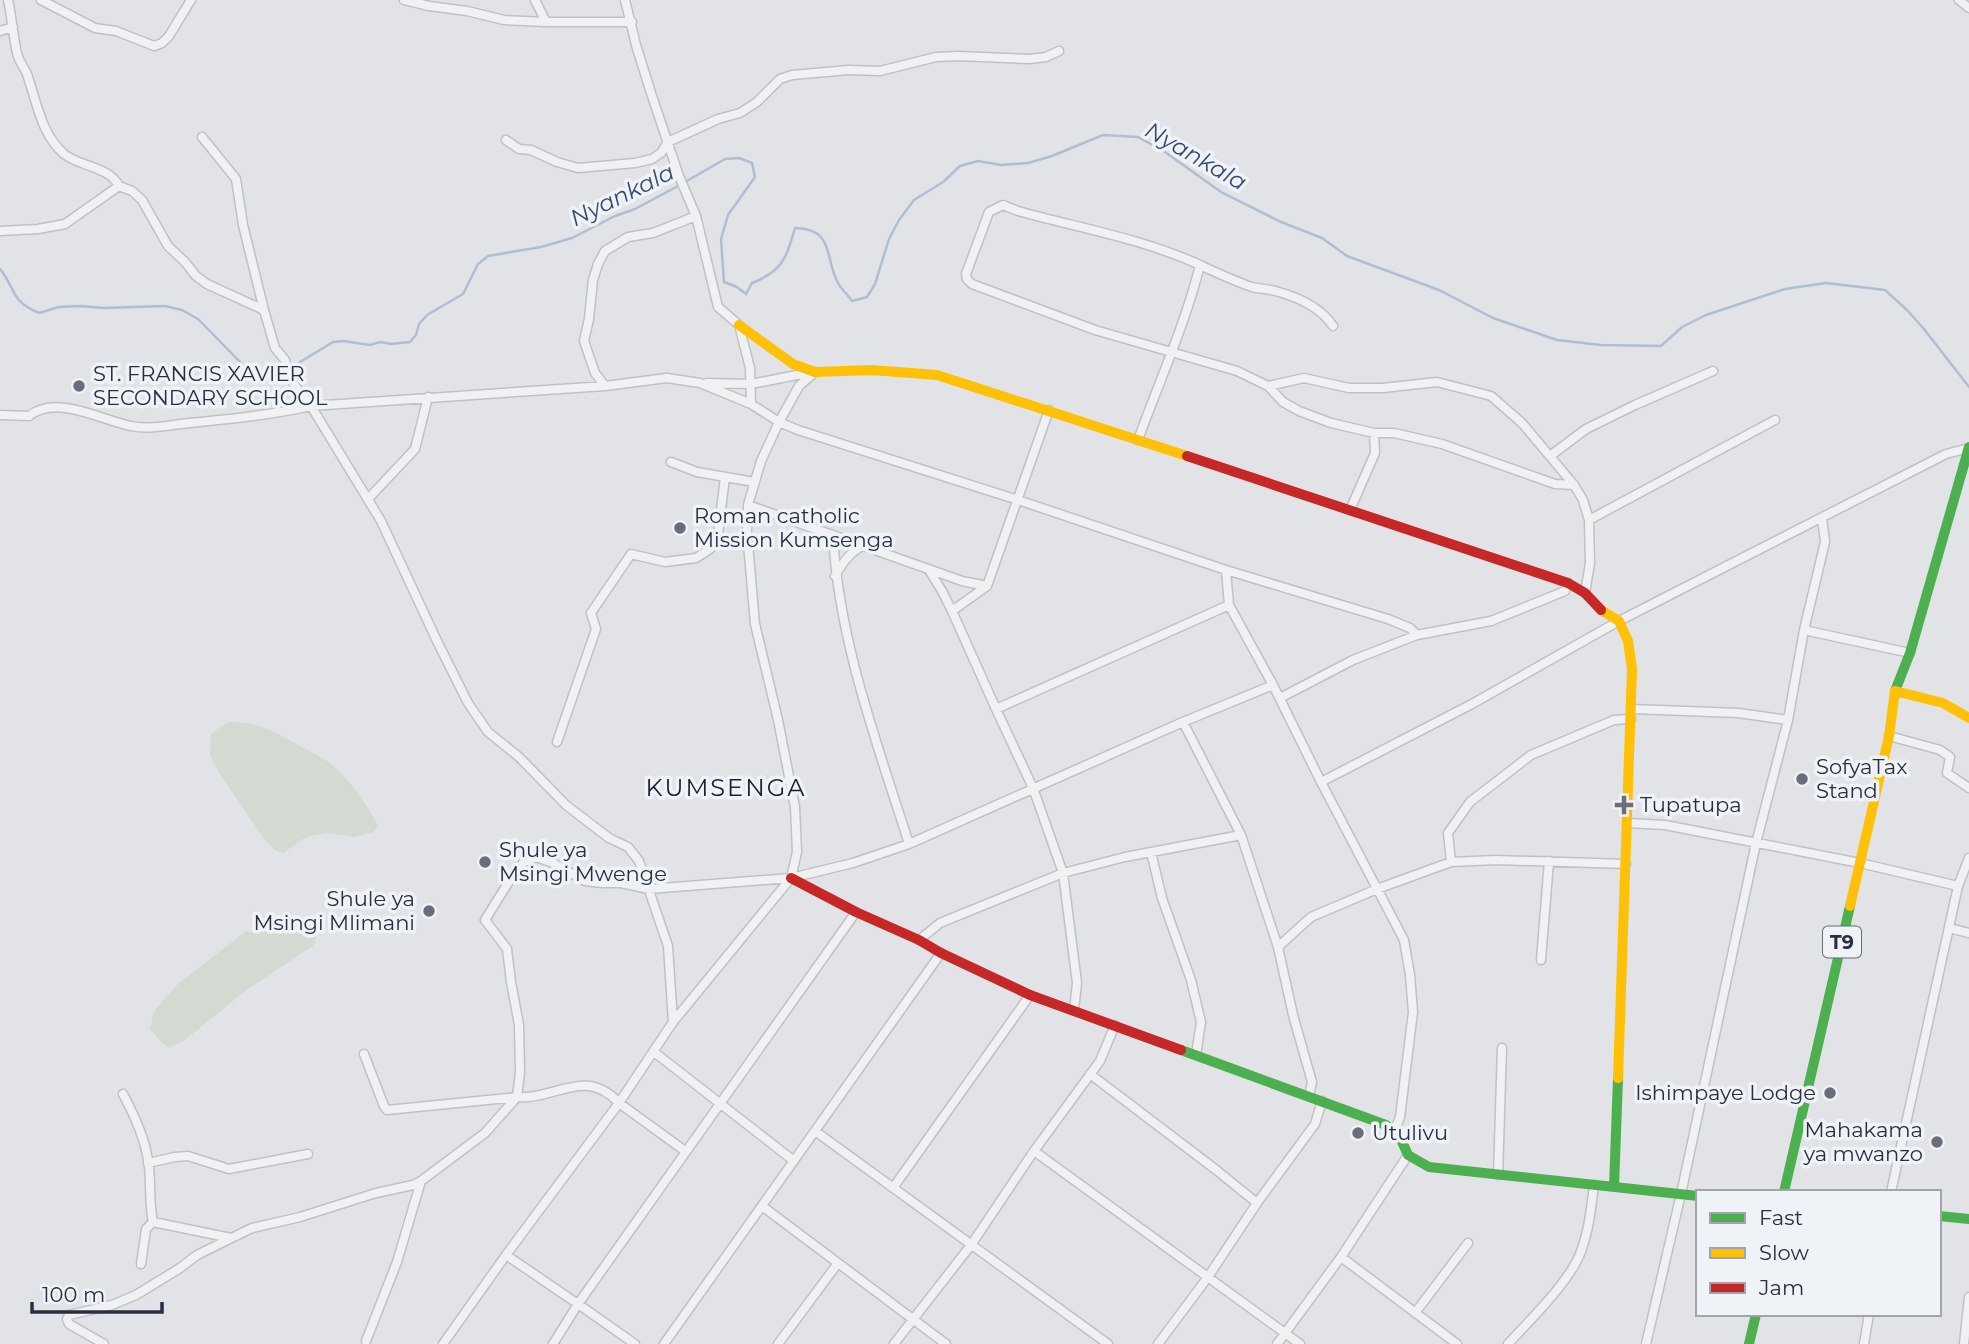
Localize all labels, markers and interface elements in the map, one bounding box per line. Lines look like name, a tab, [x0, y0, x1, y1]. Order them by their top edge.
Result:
water label: Nyankala	[1140, 116, 1252, 196]
water label: Nyankala	[565, 158, 679, 232]
place label: ST. FRANCIS XAVIER SECONDARY SCHOOL	[93, 361, 328, 410]
marker: ST. FRANCIS XAVIER SECONDARY SCHOOL	[71, 378, 87, 394]
place label: Roman catholic Mission Kumsenga	[694, 503, 894, 552]
marker: Roman catholic Mission Kumsenga	[672, 520, 688, 536]
place label: SofyaTax Stand	[1816, 754, 1907, 803]
marker: SofyaTax Stand	[1794, 771, 1810, 787]
district label: KUMSENGA	[646, 773, 806, 802]
place label: Tupatupa	[1640, 792, 1742, 817]
marker: Tupatupa	[1614, 795, 1634, 815]
place label: Shule ya Msingi Mwenge	[499, 837, 667, 886]
marker: Shule ya Msingi Mwenge	[477, 854, 493, 870]
place label: Shule ya Msingi Mlimani	[253, 886, 415, 935]
marker: Shule ya Msingi Mlimani	[421, 903, 437, 919]
road number: T9	[1823, 926, 1861, 958]
place label: Ishimpaye Lodge	[1635, 1080, 1816, 1105]
marker: Ishimpaye Lodge	[1822, 1085, 1838, 1101]
place label: Mahakama ya mwanzo	[1803, 1117, 1923, 1166]
place label: Utulivu	[1372, 1120, 1448, 1145]
marker: Utulivu	[1350, 1125, 1366, 1141]
marker: Mahakama ya mwanzo	[1929, 1134, 1945, 1150]
legend	[1696, 1190, 1941, 1316]
text: Fast	[1759, 1205, 1803, 1230]
text: Slow	[1759, 1240, 1809, 1265]
scale bar	[32, 1270, 161, 1314]
text: Jam	[1758, 1275, 1804, 1300]
text: 100 m	[42, 1282, 105, 1307]

